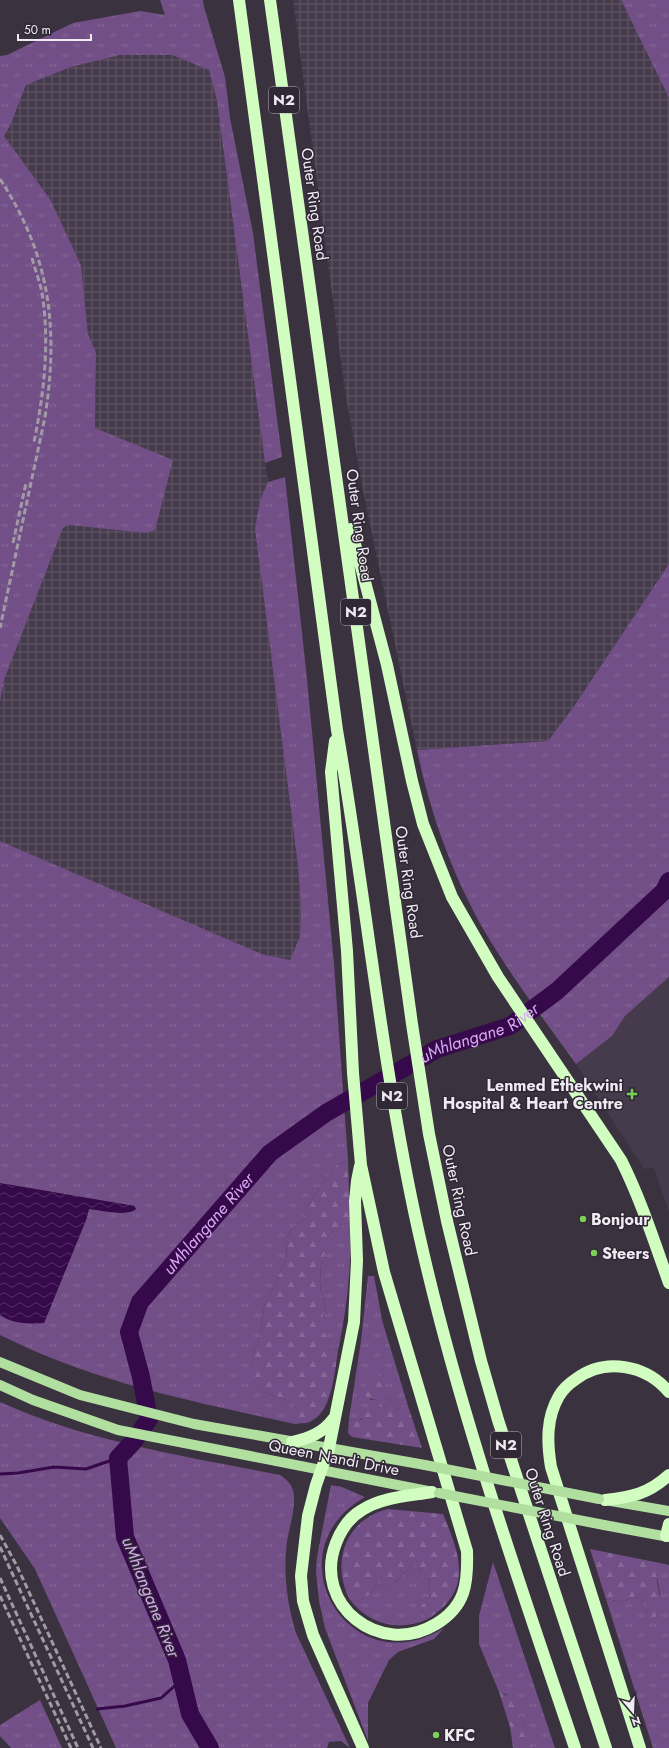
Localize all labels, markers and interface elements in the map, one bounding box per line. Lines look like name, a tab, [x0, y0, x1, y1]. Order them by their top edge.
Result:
scale bar	[18, 16, 91, 42]
text: 50 m	[24, 21, 51, 39]
road number: N2	[269, 87, 299, 113]
street label: Outer Ring Road	[295, 146, 334, 262]
street label: Outer Ring Road	[340, 467, 379, 583]
road number: N2	[341, 599, 371, 625]
street label: Outer Ring Road	[389, 824, 428, 940]
water label: uMhlangane River	[415, 996, 545, 1069]
place label: Lenmed Ethekwini Hospital & Heart Centre	[443, 1074, 623, 1115]
road number: N2	[377, 1083, 407, 1109]
marker: Lenmed Ethekwini Hospital & Heart Centre	[626, 1088, 638, 1100]
street label: Outer Ring Road	[436, 1142, 483, 1258]
water label: uMhlangane River	[157, 1166, 260, 1280]
place label: Bonjour	[591, 1208, 650, 1231]
marker: Bonjour	[578, 1214, 588, 1224]
place label: Steers	[602, 1242, 649, 1265]
marker: Steers	[589, 1248, 599, 1258]
road number: N2	[491, 1432, 521, 1458]
street label: Queen Nandi Drive	[266, 1434, 401, 1481]
street label: Outer Ring Road	[519, 1465, 576, 1580]
water label: uMhlangane River	[116, 1533, 187, 1662]
north arrow	[613, 1692, 653, 1732]
text: N	[630, 1712, 643, 1730]
place label: KFC	[444, 1724, 475, 1747]
marker: KFC	[431, 1730, 441, 1740]

